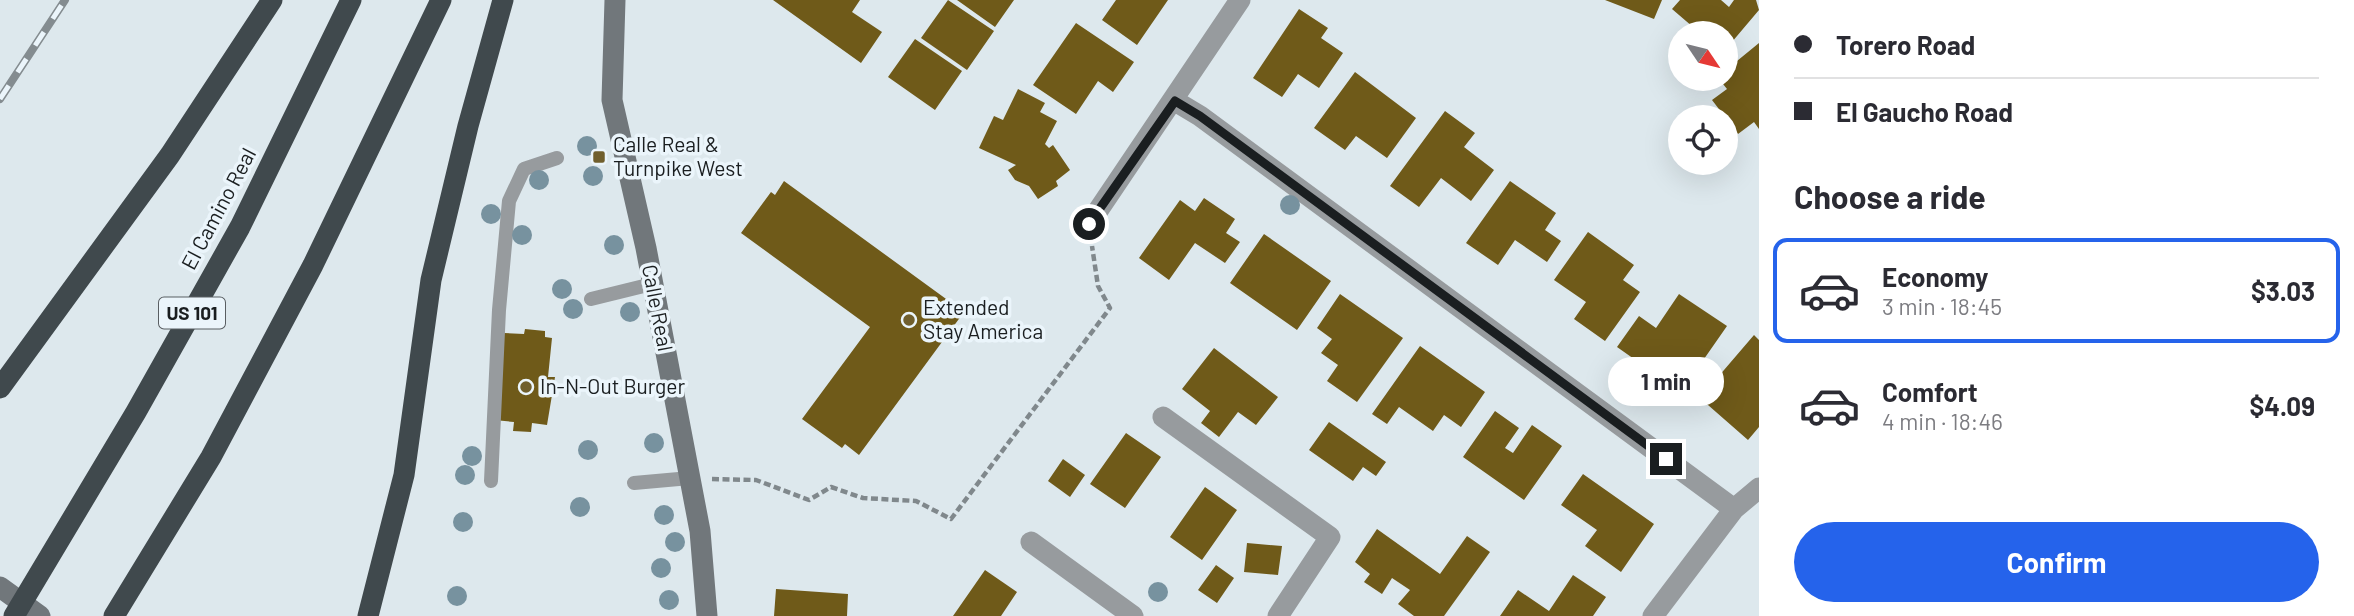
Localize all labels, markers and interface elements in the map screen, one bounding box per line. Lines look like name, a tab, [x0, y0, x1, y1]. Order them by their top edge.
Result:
north arrow	[1668, 21, 1738, 91]
map controls	[1668, 21, 1738, 175]
text: Torero Road	[1836, 29, 1975, 60]
text: El Gaucho Road	[1836, 96, 2013, 127]
button: locate	[1668, 105, 1738, 175]
place label: Calle Real & Turnpike West	[613, 131, 743, 180]
street label: El Camino Real	[175, 143, 260, 273]
marker: Calle Real & Turnpike West	[591, 149, 607, 165]
text: Choose a ride	[1794, 177, 1986, 215]
route start	[1073, 208, 1105, 240]
icon: car	[1798, 259, 1861, 322]
text: Economy	[1882, 261, 1988, 292]
street label: Calle Real	[638, 262, 679, 353]
text: $3.03	[2251, 275, 2315, 306]
text: 3 min · 18:45	[1882, 292, 2002, 320]
place label: Extended Stay America	[923, 294, 1043, 343]
road number: US 101	[159, 298, 225, 328]
marker: Extended Stay America	[901, 312, 917, 328]
callout: 1 min	[1608, 358, 1724, 406]
text: 1 min	[1641, 367, 1691, 395]
place label: In-N-Out Burger	[540, 373, 685, 398]
icon: car	[1798, 374, 1861, 437]
text: Comfort	[1882, 376, 1978, 407]
marker: In-N-Out Burger	[518, 379, 534, 395]
text: $4.09	[2249, 390, 2315, 421]
text: 4 min · 18:46	[1882, 407, 2003, 435]
route end	[1650, 443, 1682, 475]
button: Confirm	[1794, 522, 2319, 602]

